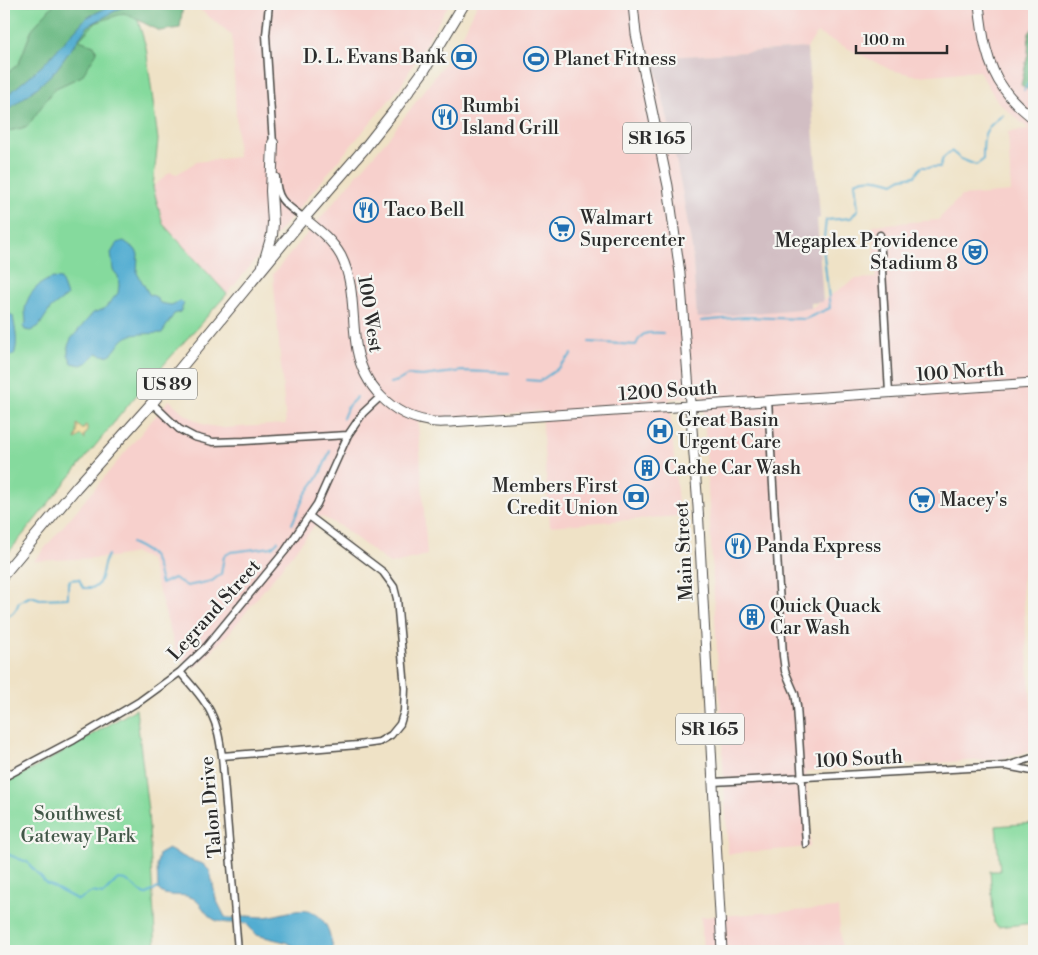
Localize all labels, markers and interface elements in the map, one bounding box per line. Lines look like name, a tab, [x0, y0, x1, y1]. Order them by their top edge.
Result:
scale bar	[856, 22, 947, 54]
text: 100 m	[863, 31, 905, 50]
bank icon: D. L. Evans Bank	[451, 44, 477, 70]
place label: D. L. Evans Bank	[303, 45, 447, 69]
sports icon: Planet Fitness	[523, 46, 549, 72]
place label: Planet Fitness	[554, 47, 676, 71]
place label: Rumbi Island Grill	[462, 94, 559, 140]
restaurant icon: Rumbi Island Grill	[432, 104, 458, 130]
road number: SR 165	[623, 122, 691, 154]
restaurant icon: Taco Bell	[353, 197, 379, 223]
place label: Taco Bell	[384, 198, 465, 222]
place label: Walmart Supercenter	[579, 206, 685, 252]
supermarket icon: Walmart Supercenter	[549, 216, 575, 242]
place label: Megaplex Providence Stadium 8	[775, 229, 958, 275]
theatre icon: Megaplex Providence Stadium 8	[962, 239, 988, 265]
street label: 100 West	[352, 274, 388, 354]
street label: 100 North	[915, 357, 1005, 387]
road number: US 89	[137, 368, 197, 399]
street label: 1200 South	[618, 376, 718, 406]
place label: Great Basin Urgent Care	[678, 408, 781, 454]
hospital icon: Great Basin Urgent Care	[647, 418, 673, 444]
building icon: Cache Car Wash	[634, 455, 660, 481]
place label: Cache Car Wash	[664, 456, 801, 480]
place label: Members First Credit Union	[492, 474, 618, 520]
bank icon: Members First Credit Union	[623, 484, 649, 510]
supermarket icon: Macey's	[909, 487, 935, 513]
place label: Macey's	[940, 488, 1007, 512]
street label: Main Street	[669, 500, 699, 601]
restaurant icon: Panda Express	[725, 533, 751, 559]
place label: Panda Express	[756, 534, 881, 558]
street label: Legrand Street	[162, 554, 266, 666]
place label: Quick Quack Car Wash	[770, 594, 881, 640]
building icon: Quick Quack Car Wash	[739, 604, 765, 630]
road number: SR 165	[676, 714, 744, 744]
street label: 100 South	[815, 745, 903, 773]
street label: Talon Drive	[195, 755, 227, 859]
park label: Southwest Gateway Park	[20, 802, 137, 848]

